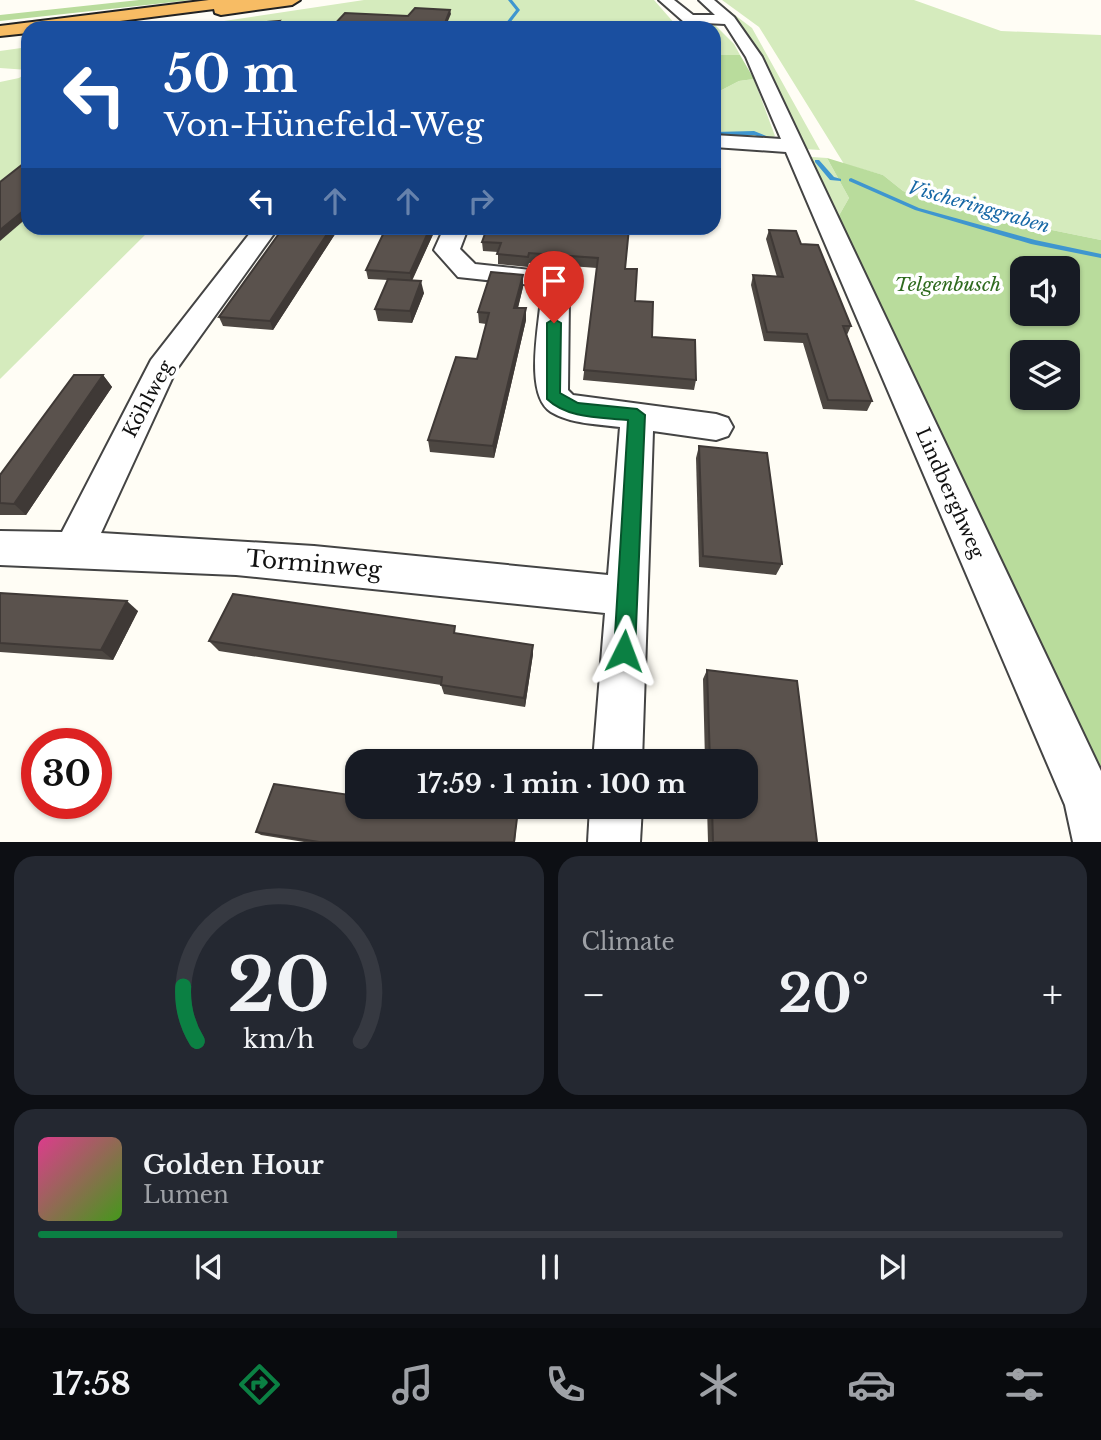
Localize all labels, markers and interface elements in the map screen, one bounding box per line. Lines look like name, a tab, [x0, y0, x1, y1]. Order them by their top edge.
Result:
text: 50 m	[164, 44, 297, 105]
icon: left	[49, 49, 140, 140]
text: Von-Hünefeld-Weg	[164, 105, 484, 145]
water label: Vischeringgraben	[906, 176, 1052, 238]
icon: left	[243, 182, 281, 220]
icon: ahead	[316, 182, 354, 220]
icon: ahead	[389, 182, 427, 220]
icon: right	[462, 182, 500, 220]
pin	[524, 251, 584, 323]
map controls	[1010, 256, 1080, 410]
button: sound	[1010, 256, 1080, 326]
icon: arrive	[535, 262, 573, 300]
park label: Telgenbusch	[895, 273, 1001, 296]
button: layers	[1010, 340, 1080, 410]
street label: Köhlweg	[118, 356, 178, 441]
street label: Lindberghweg	[911, 424, 989, 563]
street label: Torminweg	[245, 544, 383, 584]
position arrow	[587, 614, 661, 688]
speed limit sign: 30	[21, 728, 112, 819]
text: 17:59 · 1 min · 100 m	[417, 768, 686, 800]
text: Climate	[582, 928, 675, 956]
text: 20	[228, 941, 330, 1032]
text: 20°	[779, 962, 869, 1026]
text: −	[582, 971, 606, 1018]
text: +	[1042, 971, 1063, 1018]
text: km/h	[243, 1024, 314, 1055]
text: Golden Hour	[143, 1149, 324, 1181]
text: Lumen	[143, 1181, 229, 1209]
icon: previous	[190, 1248, 228, 1286]
icon: pause	[531, 1248, 569, 1286]
icon: next	[873, 1248, 911, 1286]
icon: directions	[235, 1360, 284, 1409]
icon: music	[388, 1360, 437, 1409]
icon: phone	[541, 1360, 590, 1409]
icon: climate	[694, 1360, 743, 1409]
icon: car	[847, 1360, 896, 1409]
icon: filters	[1000, 1360, 1049, 1409]
text: 17:58	[52, 1364, 131, 1404]

